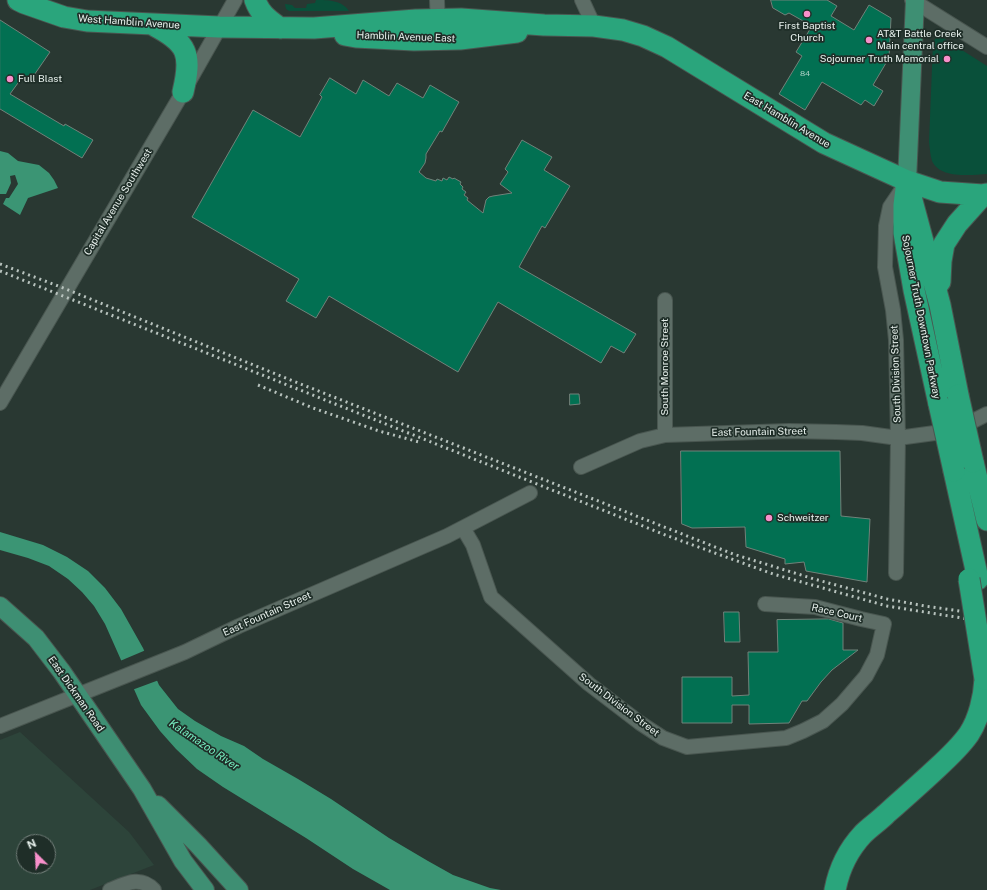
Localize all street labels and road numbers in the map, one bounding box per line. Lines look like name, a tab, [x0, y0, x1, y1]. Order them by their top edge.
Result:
street label: West Hamblin Avenue	[78, 12, 180, 32]
street label: Hamblin Avenue East	[356, 29, 456, 45]
street label: East Hamblin Avenue	[742, 89, 832, 151]
street label: Capital Avenue Southwest	[81, 147, 155, 257]
street label: Sojourner Truth Downtown Parkway	[899, 234, 943, 400]
street label: South Monroe Street	[659, 318, 671, 416]
street label: South Division Street	[888, 325, 904, 423]
street label: East Fountain Street	[711, 425, 807, 439]
street label: East Fountain Street	[221, 589, 313, 639]
street label: Race Court	[810, 601, 864, 625]
street label: East Dickman Road	[45, 654, 107, 734]
street label: South Division Street	[576, 671, 662, 739]

